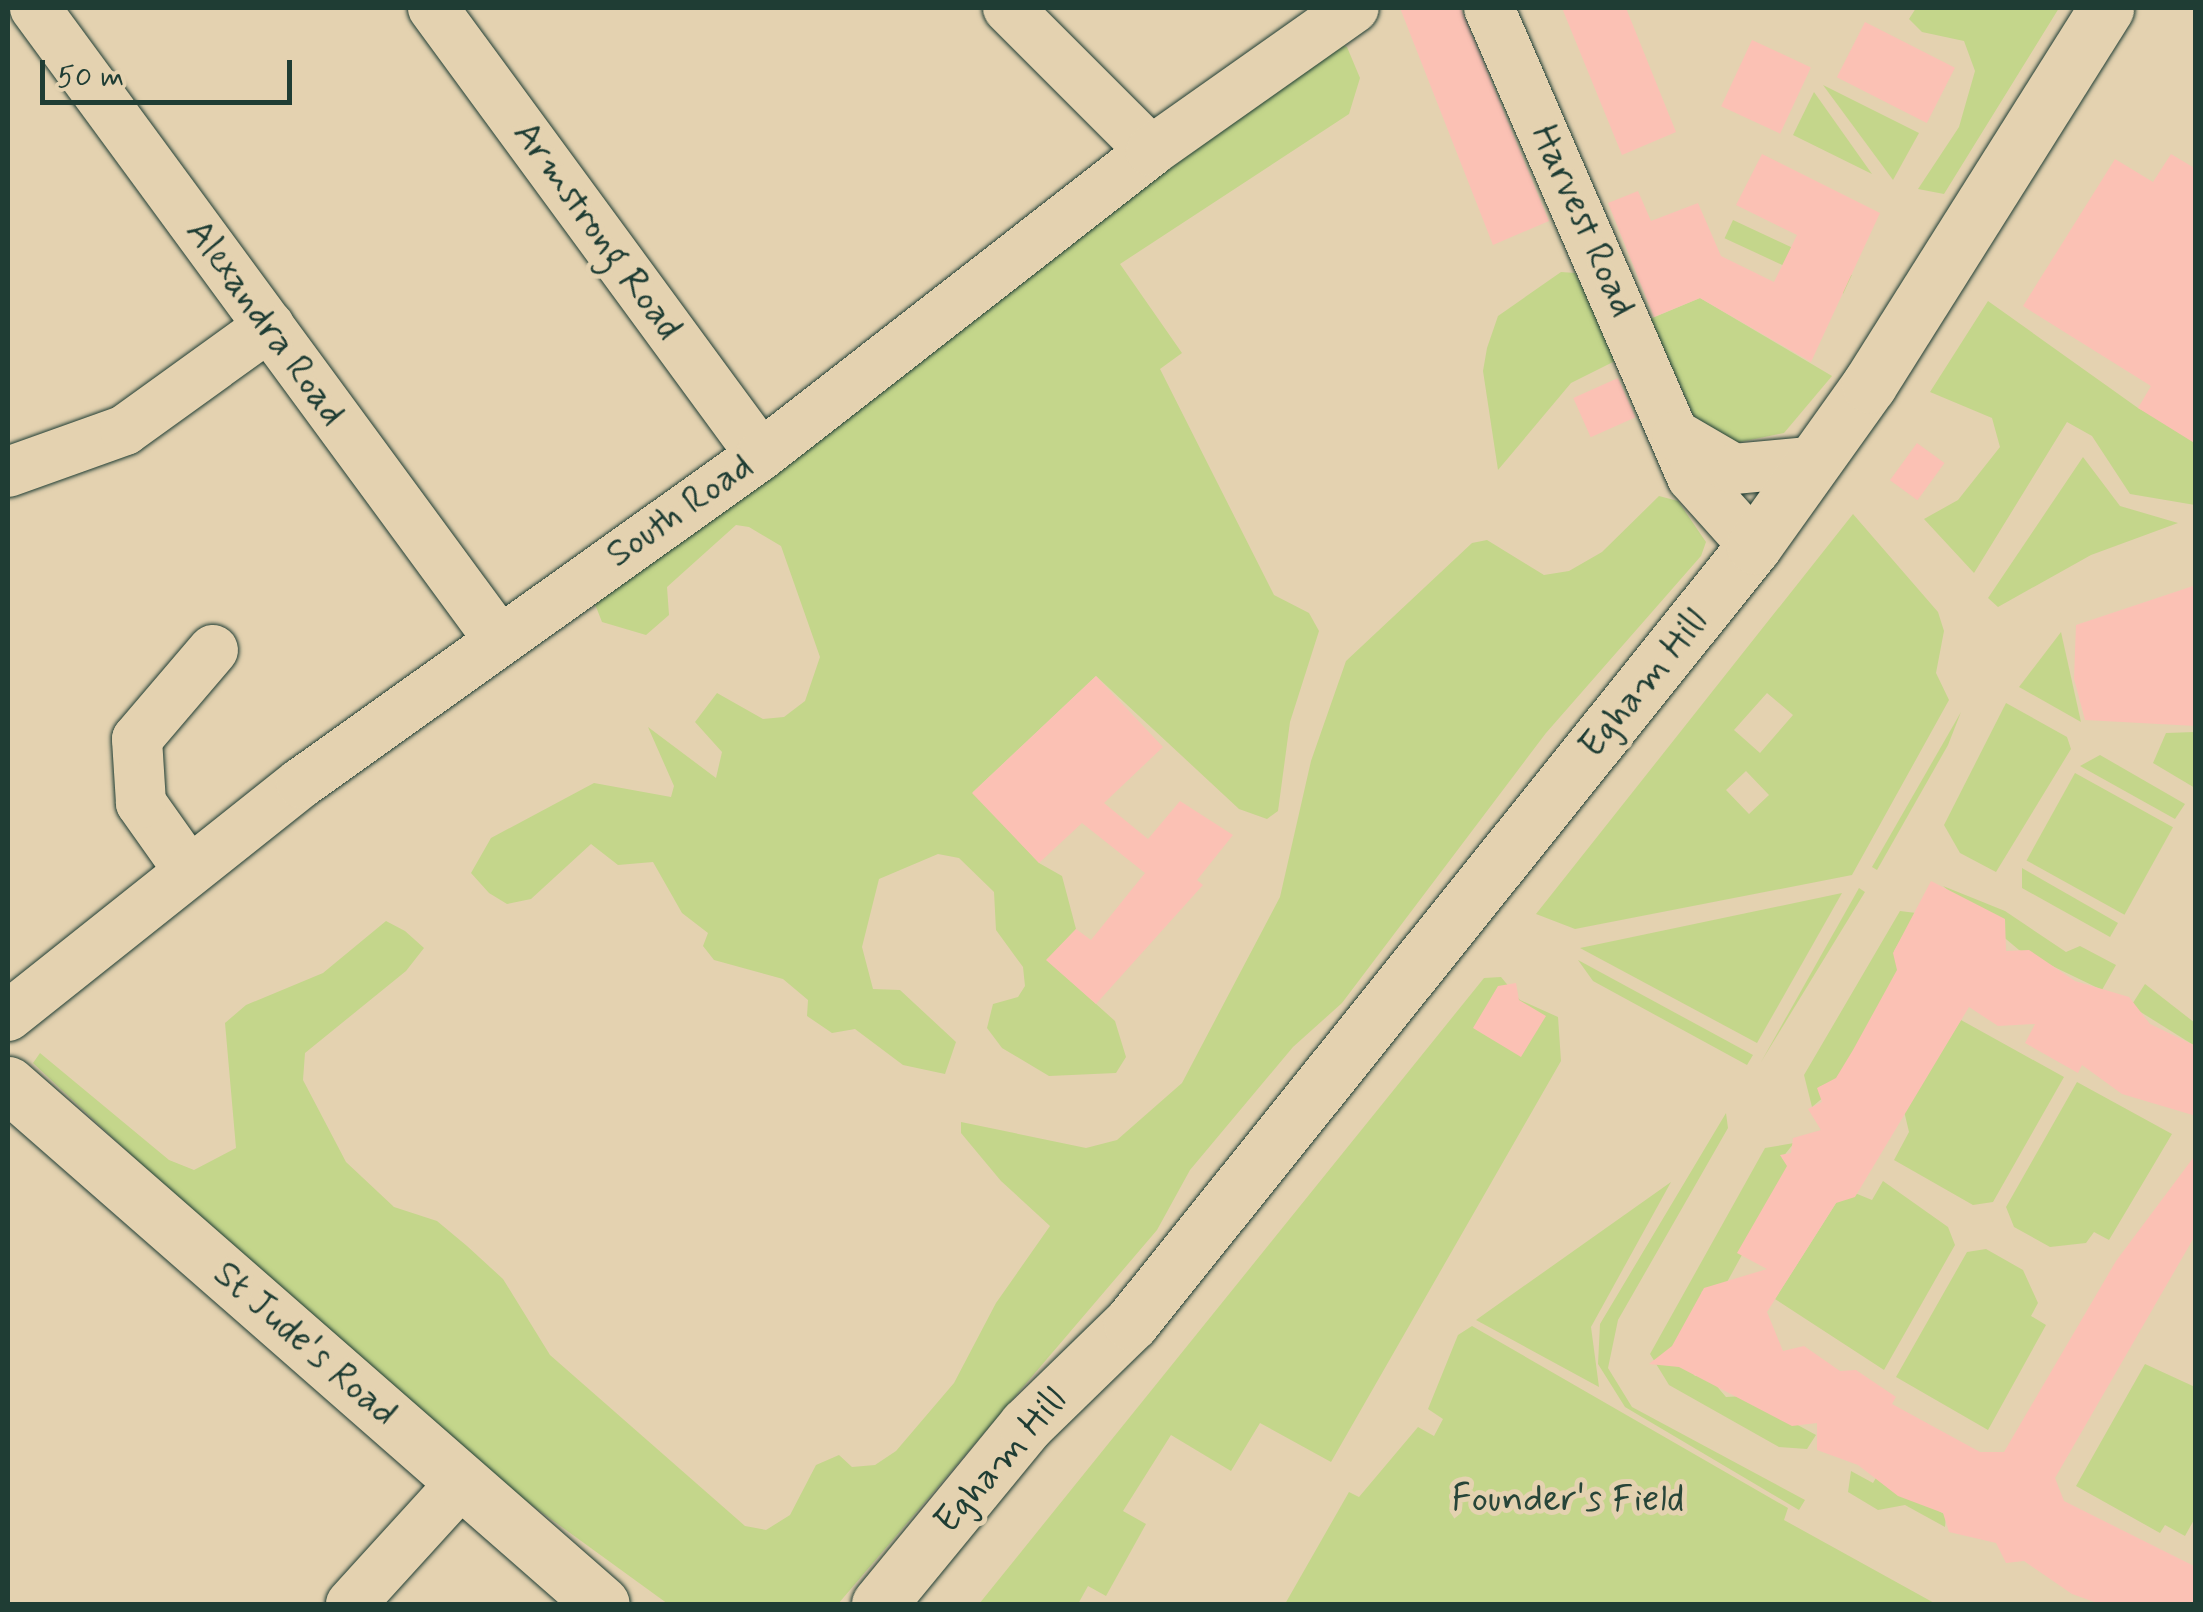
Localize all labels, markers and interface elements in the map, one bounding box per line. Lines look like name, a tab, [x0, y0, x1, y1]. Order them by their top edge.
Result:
scale bar	[45, 40, 298, 102]
text: 50 m	[57, 58, 124, 97]
street label: Armstrong Road	[503, 114, 691, 348]
street label: Harvest Road	[1520, 118, 1646, 324]
street label: Alexandra Road	[175, 211, 355, 435]
street label: South Road	[598, 444, 762, 578]
street label: Egham Hill	[1570, 600, 1718, 768]
street label: St Jude's Road	[202, 1251, 408, 1437]
street label: Egham Hill	[925, 1379, 1077, 1543]
park label: Founder's Field	[1450, 1477, 1686, 1523]

